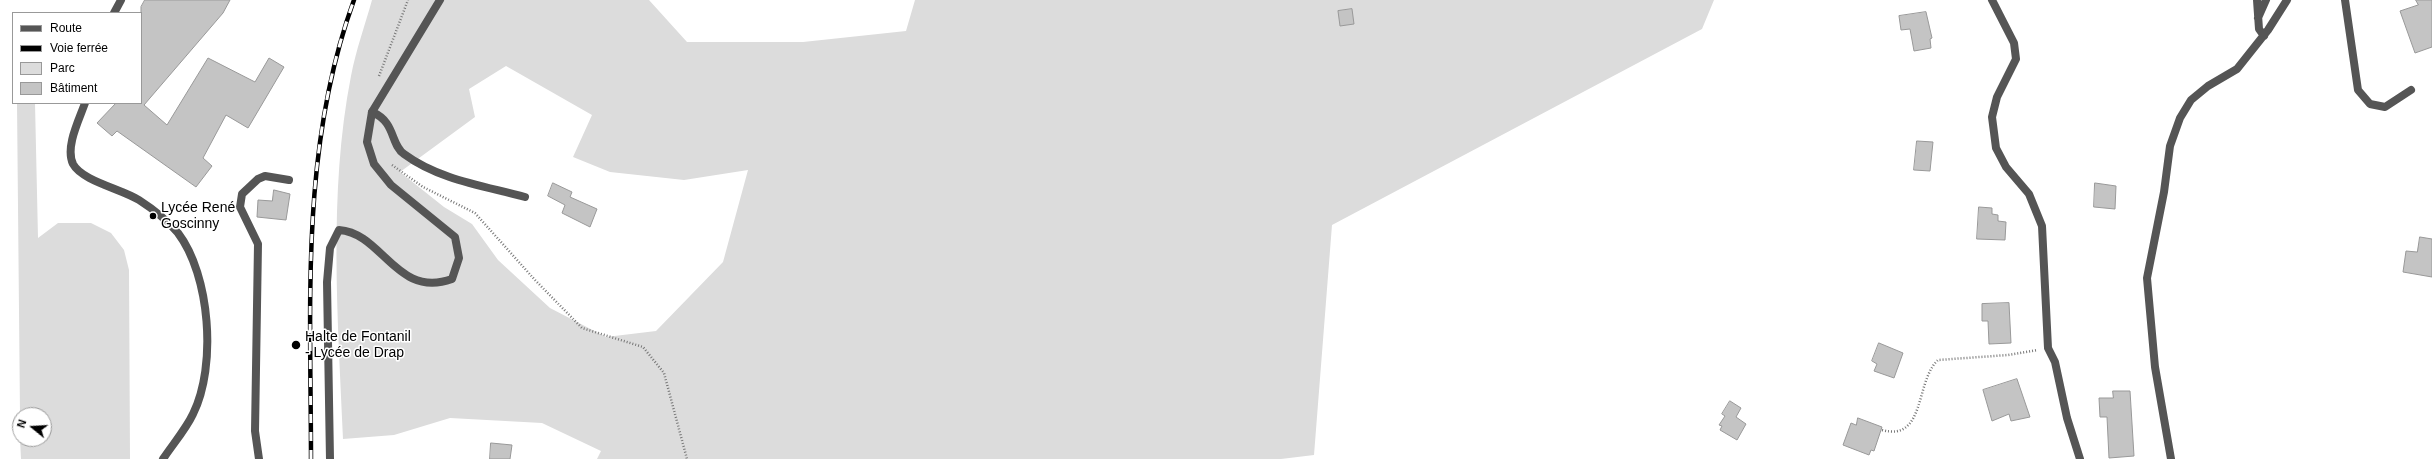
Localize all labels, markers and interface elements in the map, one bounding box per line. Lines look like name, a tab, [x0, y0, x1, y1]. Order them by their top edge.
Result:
legend	[12, 12, 142, 104]
text: Route	[50, 21, 82, 35]
text: Voie ferrée	[50, 41, 108, 55]
text: Parc	[50, 61, 75, 75]
text: Bâtiment	[50, 81, 97, 95]
place label: Lycée René Goscinny	[161, 200, 235, 232]
marker: Lycée René Goscinny	[148, 211, 158, 221]
place label: Halte de Fontanil - Lycée de Drap	[305, 329, 411, 362]
marker: Halte de Fontanil - Lycée de Drap	[290, 339, 302, 351]
north arrow	[12, 407, 52, 447]
text: N	[15, 418, 28, 429]

